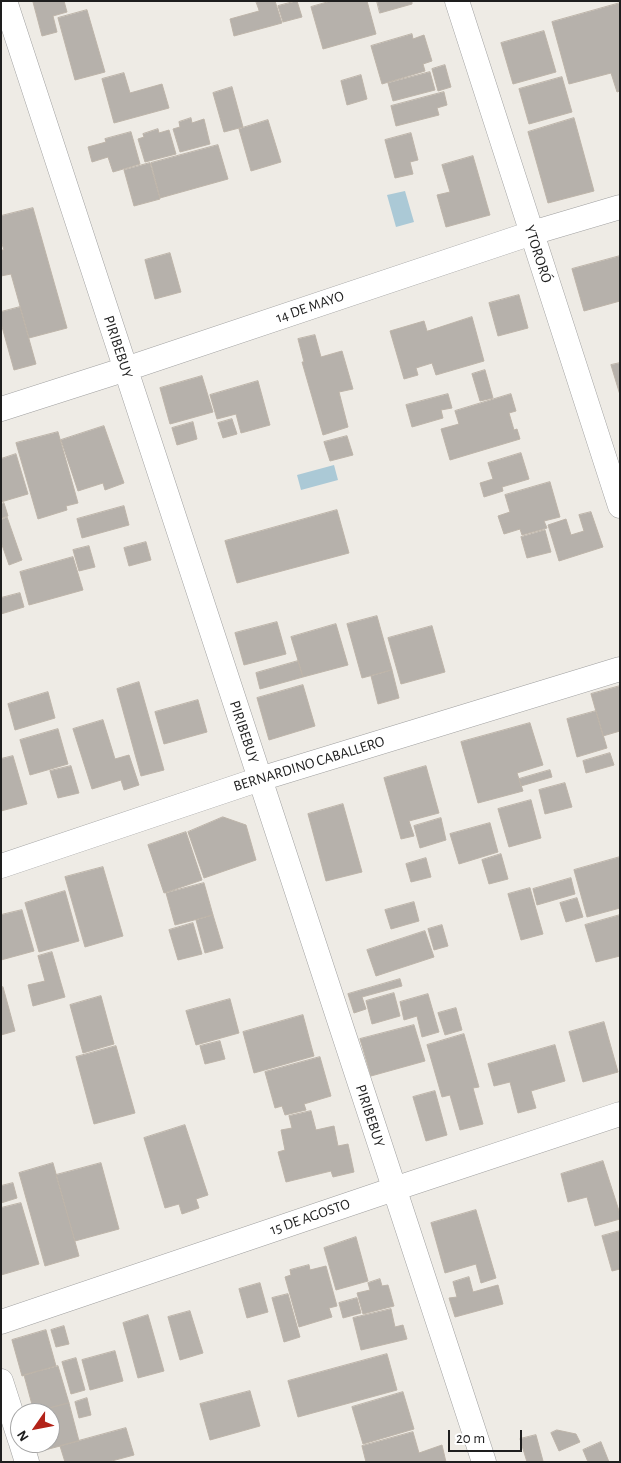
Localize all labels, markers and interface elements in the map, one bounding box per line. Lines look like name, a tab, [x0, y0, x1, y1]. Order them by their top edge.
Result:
street label: YTORORÓ	[520, 223, 556, 285]
street label: 14 DE MAYO	[274, 287, 346, 327]
street label: PIRIBEBUY	[99, 313, 137, 381]
street label: PIRIBEBUY	[225, 698, 263, 766]
street label: BERNARDINO CABALLERO	[231, 732, 387, 796]
street label: PIRIBEBUY	[351, 1082, 389, 1150]
street label: 15 DE AGOSTO	[268, 1195, 352, 1239]
north arrow	[10, 1403, 60, 1453]
scale bar	[451, 1420, 525, 1452]
text: N	[15, 1428, 32, 1444]
text: 20 m	[456, 1431, 485, 1446]

